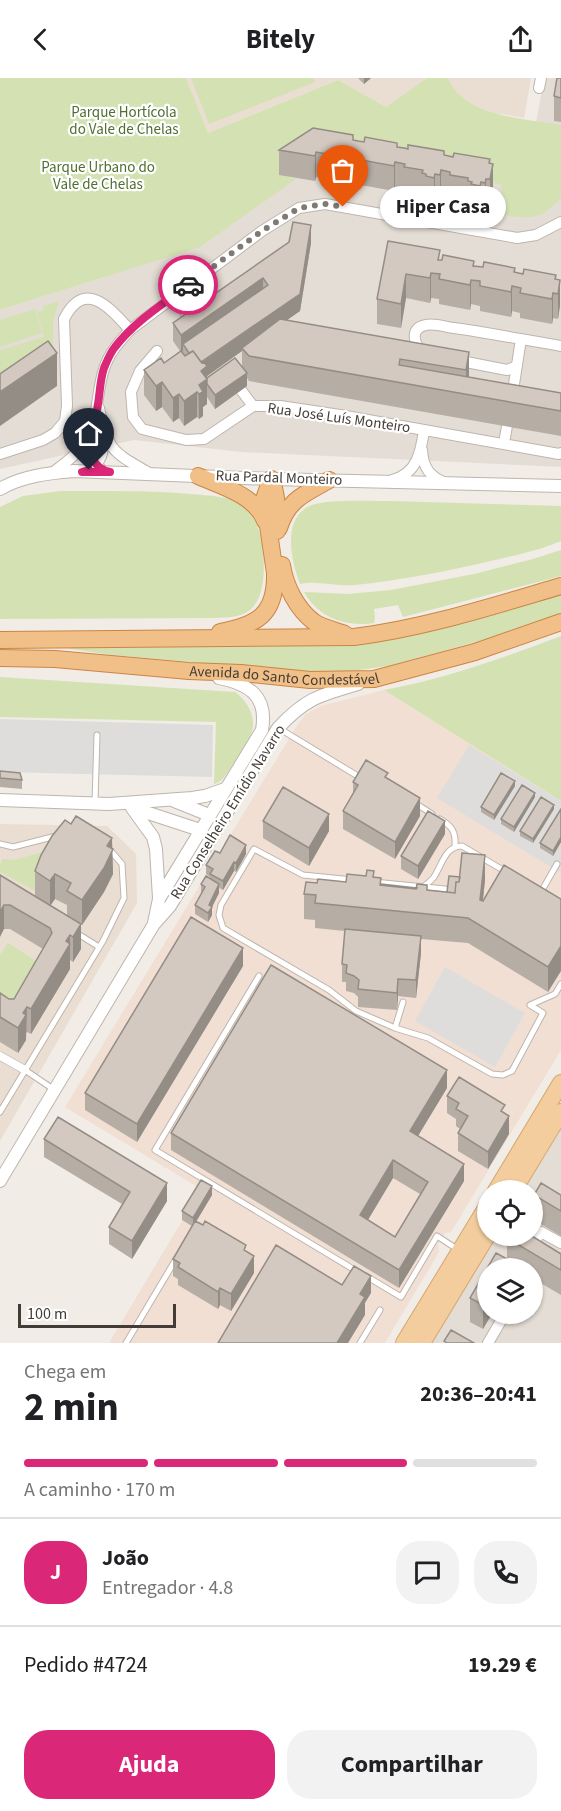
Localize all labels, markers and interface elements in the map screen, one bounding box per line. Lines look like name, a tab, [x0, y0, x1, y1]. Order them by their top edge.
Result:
text: Bitely	[246, 20, 315, 59]
icon: back	[24, 23, 57, 56]
icon: share	[504, 23, 537, 56]
park label: Parque Hortícola do Vale de Chelas	[69, 102, 179, 140]
pin	[317, 145, 368, 207]
icon: bag	[326, 154, 359, 187]
park label: Parque Urbano do Vale de Chelas	[41, 157, 155, 195]
callout: Hiper Casa	[379, 186, 505, 228]
text: Hiper Casa	[396, 193, 490, 221]
courier	[158, 255, 218, 315]
icon: car	[172, 269, 205, 302]
street label: Rua José Luís Monteiro	[266, 398, 412, 438]
pin	[63, 408, 114, 470]
icon: home	[72, 417, 105, 450]
street label: Rua Pardal Monteiro	[215, 465, 343, 491]
street label: Avenida do Santo Condestável	[189, 661, 382, 691]
street label: Rua Conselheiro Emídio Navarro	[165, 721, 291, 903]
map controls	[477, 1180, 543, 1324]
button: locate	[477, 1180, 543, 1246]
button: layers	[477, 1258, 543, 1324]
scale bar	[18, 1301, 176, 1328]
text: 100 m	[27, 1303, 67, 1325]
text: Chega em	[24, 1358, 106, 1386]
text: 20:36–20:41	[420, 1378, 537, 1410]
text: 2 min	[24, 1380, 119, 1436]
text: A caminho · 170 m	[24, 1476, 175, 1504]
button: chat	[396, 1541, 459, 1604]
button: phone	[474, 1541, 537, 1604]
text: João	[102, 1542, 149, 1574]
text: J	[50, 1556, 61, 1588]
text: Entregador · 4.8	[102, 1574, 233, 1602]
text: Pedido #4724	[24, 1649, 148, 1681]
text: 19.29 €	[468, 1649, 537, 1681]
button: Ajuda	[24, 1730, 275, 1799]
button: Compartilhar	[287, 1730, 537, 1799]

